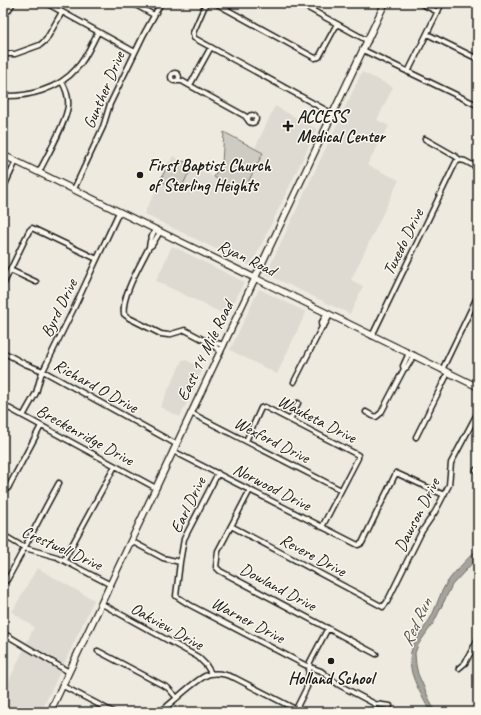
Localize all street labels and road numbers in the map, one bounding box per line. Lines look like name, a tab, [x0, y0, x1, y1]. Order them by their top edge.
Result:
street label: Gunther Drive	[78, 47, 130, 132]
street label: Tuxedo Drive	[378, 204, 429, 279]
street label: Ryan Road	[214, 235, 282, 282]
street label: Byrd Drive	[36, 274, 83, 340]
street label: East 14 Mile Road	[172, 295, 240, 404]
street label: Richard O Drive	[50, 354, 143, 418]
street label: Wauketa Drive	[274, 390, 361, 448]
street label: Breckenridge Drive	[33, 400, 139, 471]
street label: Wexford Drive	[231, 412, 315, 469]
street label: Norwood Drive	[230, 458, 316, 516]
street label: Earl Drive	[165, 472, 211, 536]
street label: Dawson Drive	[390, 473, 445, 555]
street label: Crestwell Drive	[19, 521, 107, 576]
street label: Revere Drive	[276, 529, 351, 582]
street label: Dowland Drive	[236, 558, 321, 616]
street label: Warner Drive	[208, 592, 289, 649]
street label: Oakview Drive	[127, 597, 208, 655]

